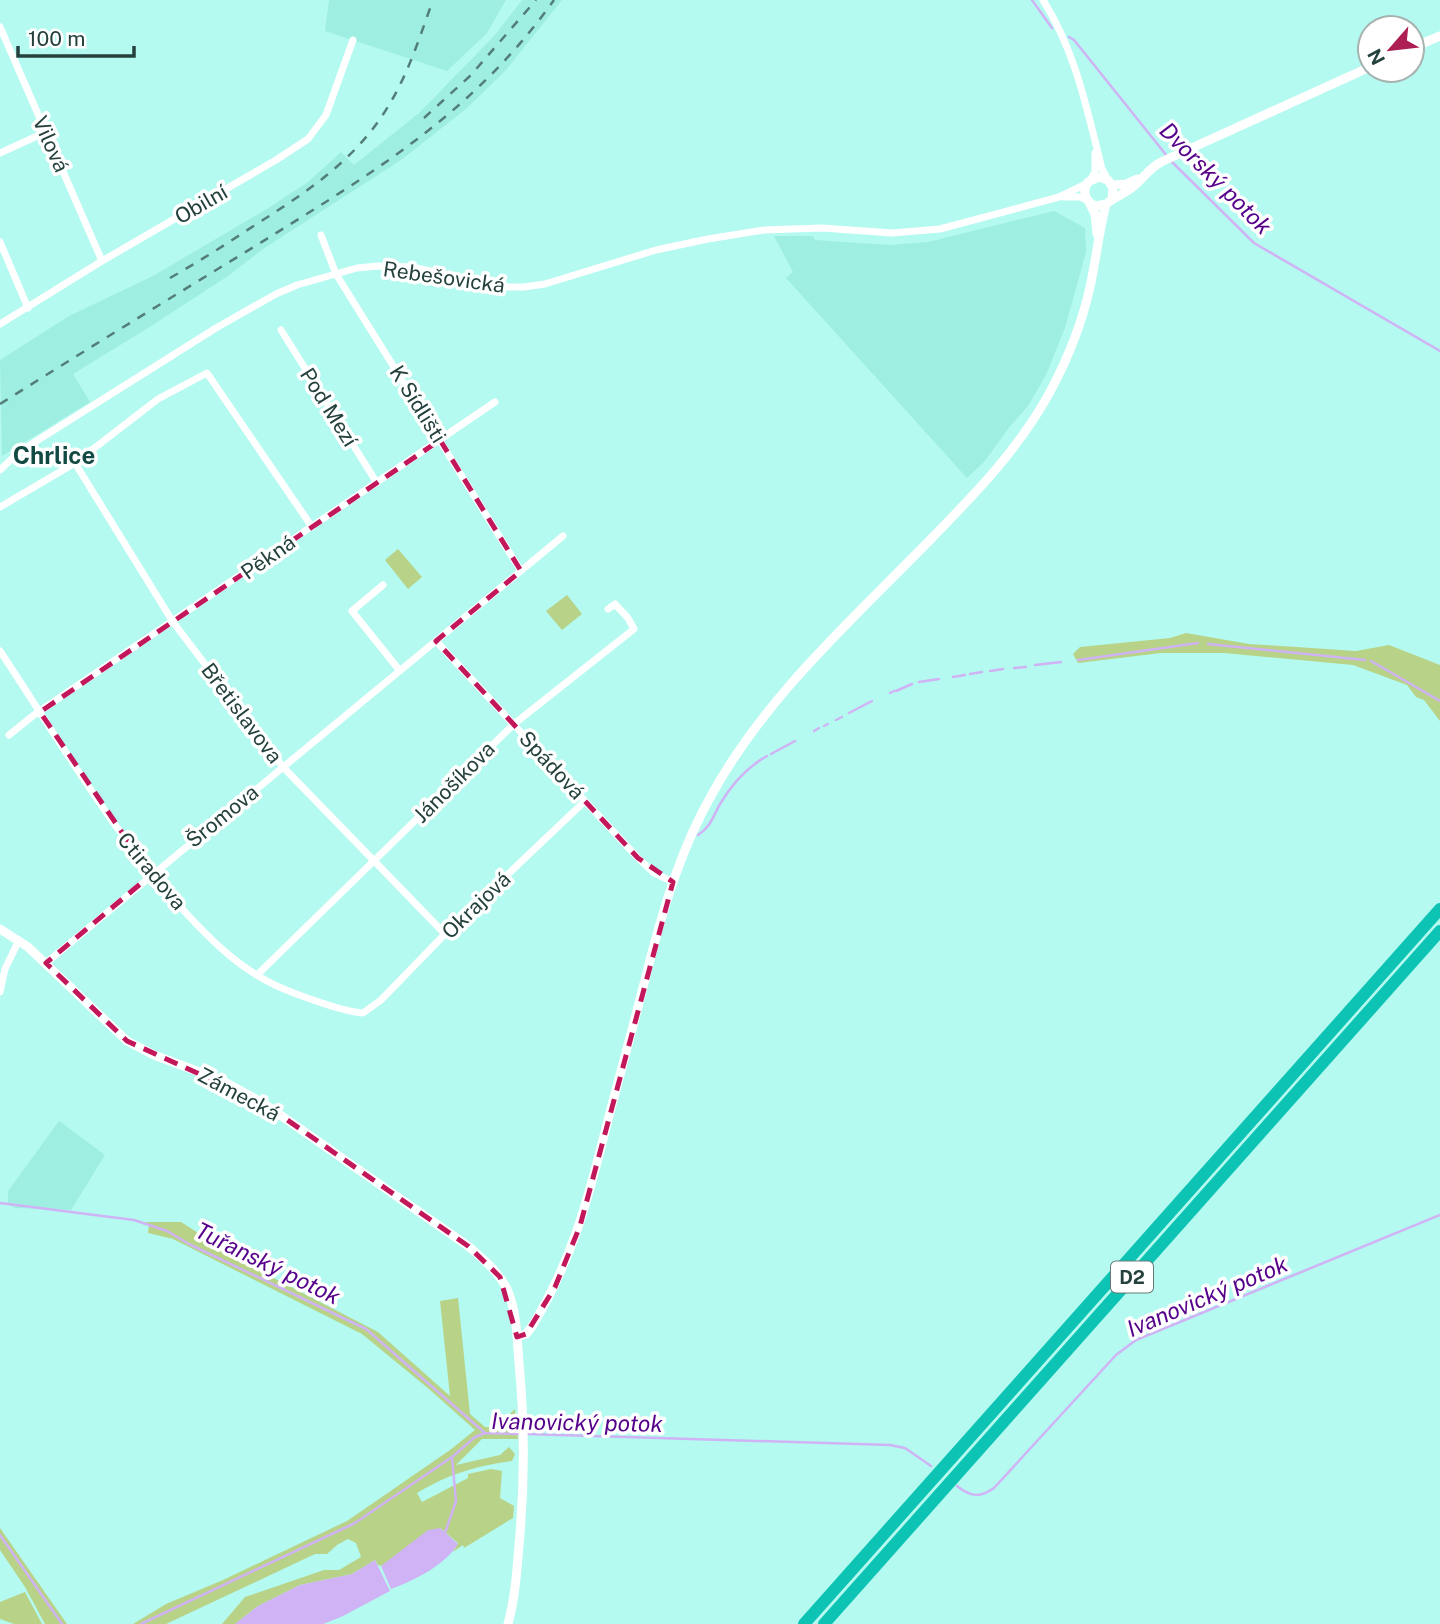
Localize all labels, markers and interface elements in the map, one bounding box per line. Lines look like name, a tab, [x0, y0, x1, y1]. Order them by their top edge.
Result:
scale bar	[18, 14, 133, 58]
north arrow	[1356, 14, 1426, 84]
text: 100 m	[28, 26, 85, 51]
text: N	[1363, 45, 1389, 69]
street label: Vilová	[28, 112, 74, 176]
water label: Dvorský potok	[1154, 116, 1278, 240]
street label: Obilní	[170, 179, 233, 229]
street label: Rebešovická	[382, 256, 506, 298]
street label: K Sídlišti	[384, 361, 452, 447]
street label: Pod Mezí	[295, 363, 363, 452]
district label: Chrlice	[13, 441, 95, 469]
street label: Pěkná	[236, 529, 300, 585]
street label: Břetislavova	[196, 658, 288, 768]
street label: Spádová	[514, 726, 590, 804]
street label: Jánošíkova	[408, 736, 500, 828]
street label: Šromova	[181, 779, 263, 853]
street label: Ctiradova	[112, 827, 192, 915]
street label: Okrajová	[437, 866, 515, 944]
street label: Zámecká	[194, 1062, 284, 1126]
water label: Tuřanský potok	[191, 1216, 345, 1310]
water label: Ivanovický potok	[1123, 1250, 1292, 1342]
road number: D2	[1111, 1261, 1153, 1292]
water label: Ivanovický potok	[491, 1407, 664, 1437]

